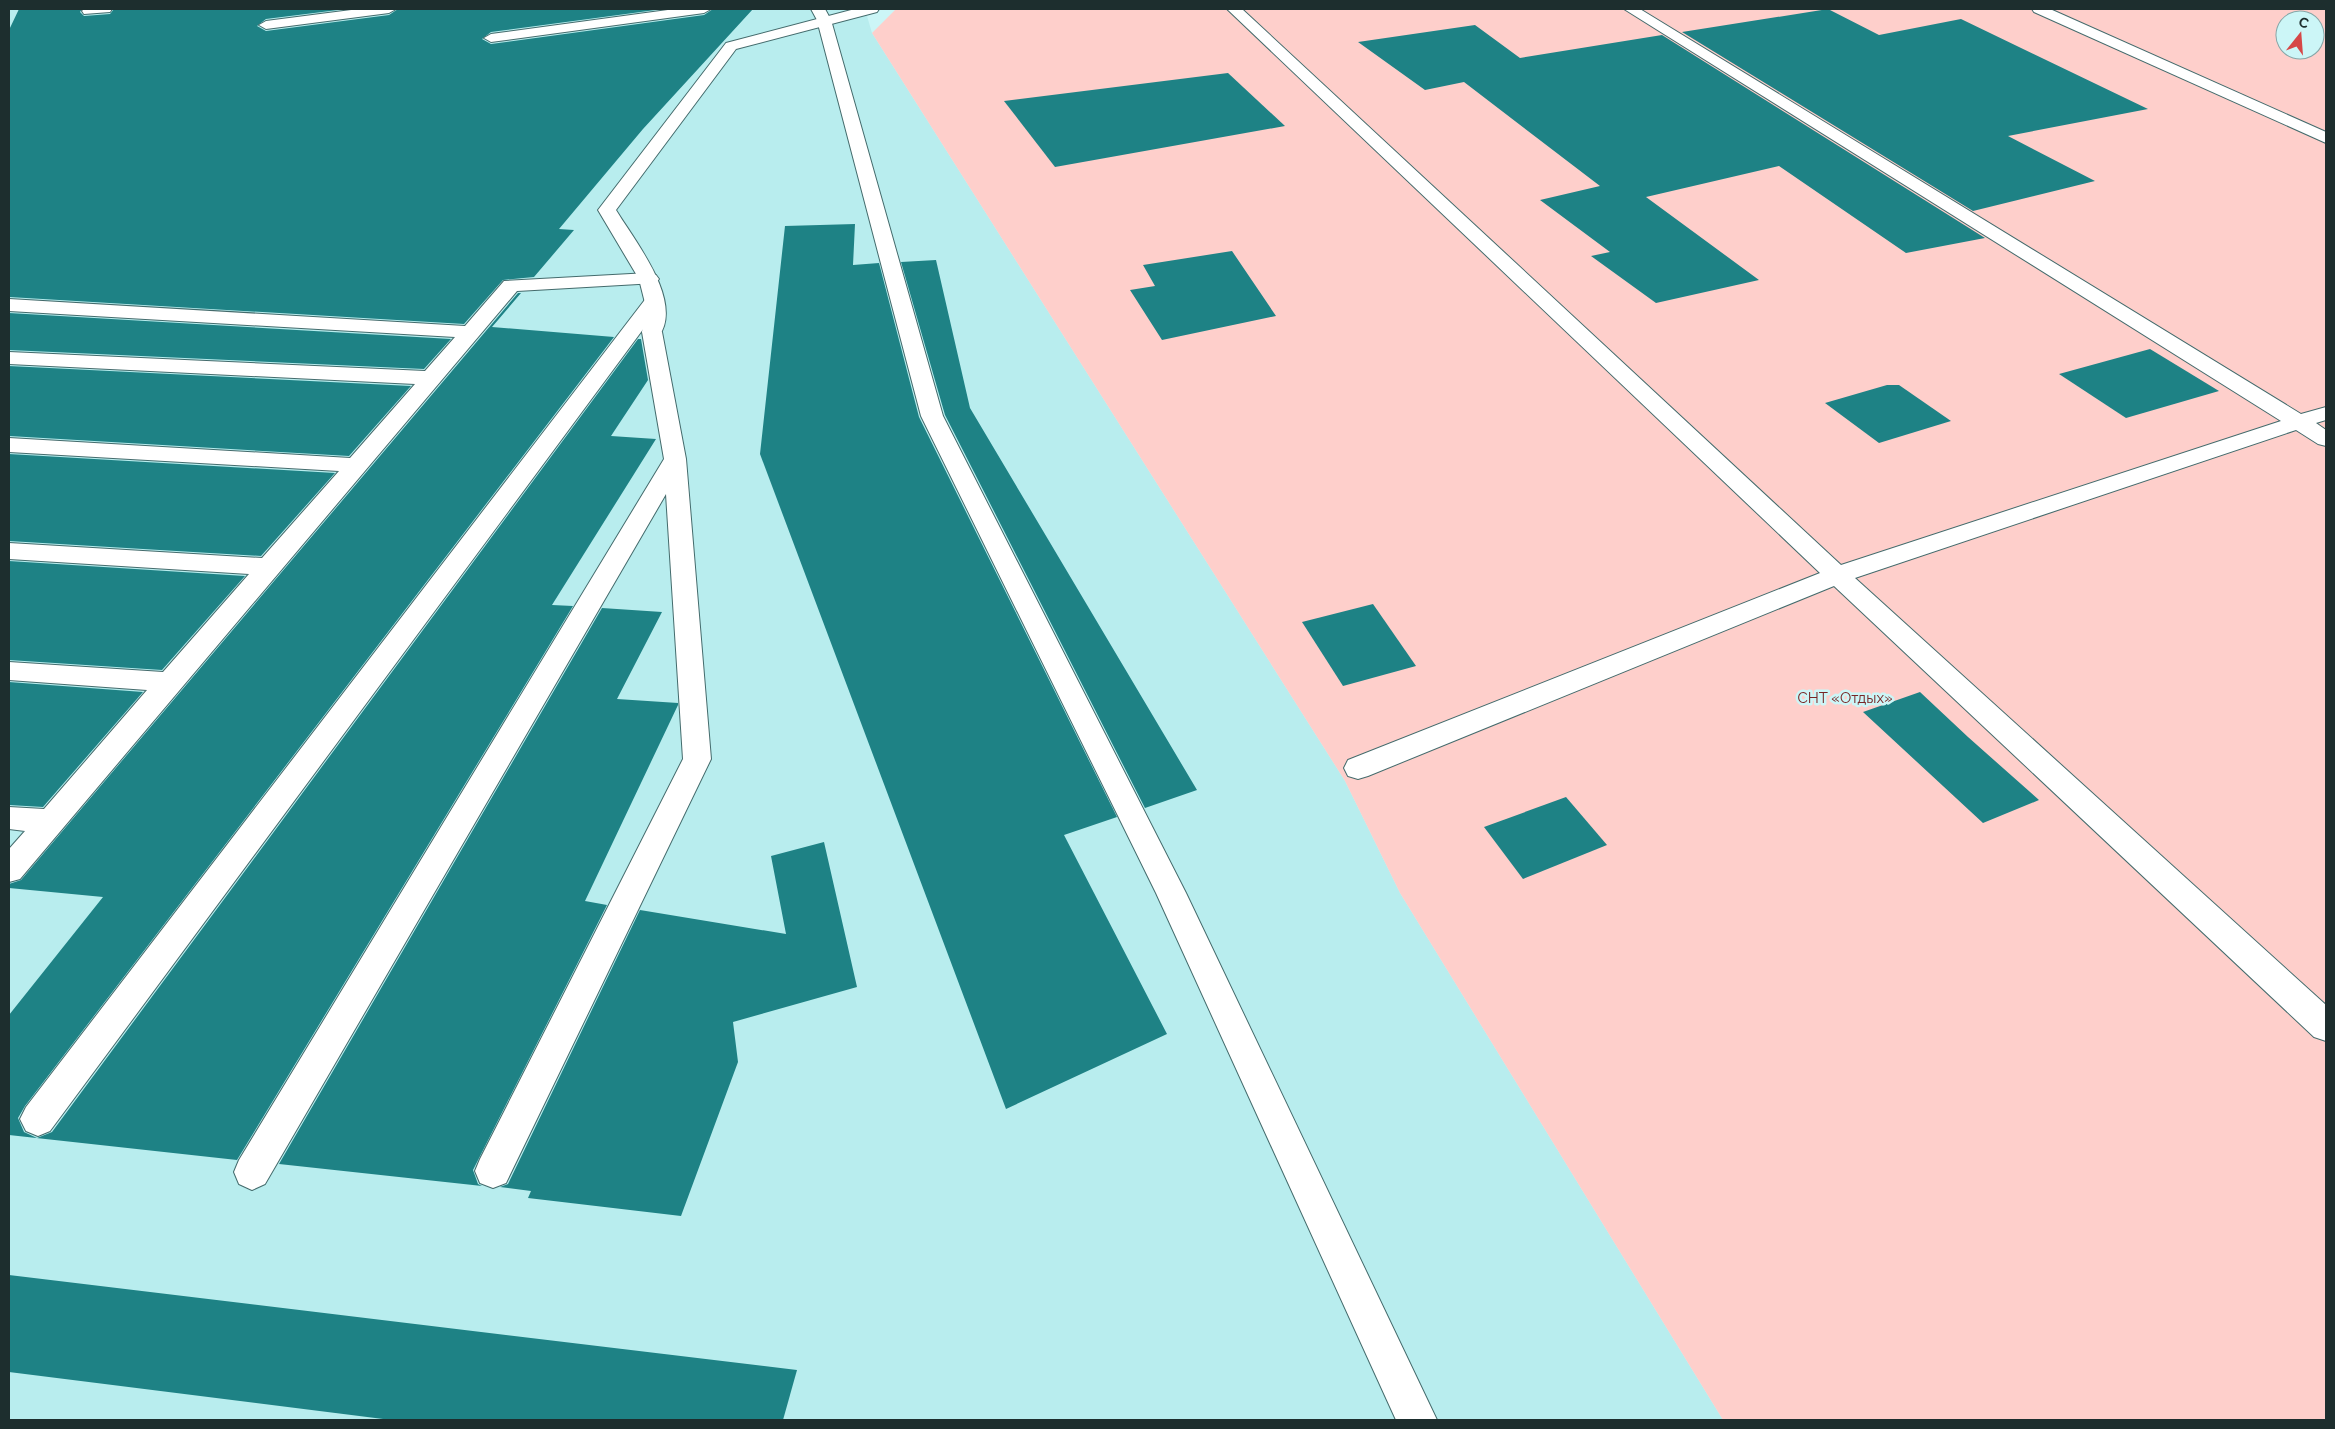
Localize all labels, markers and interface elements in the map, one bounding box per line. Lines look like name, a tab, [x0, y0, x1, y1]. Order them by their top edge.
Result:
north arrow	[2275, 10, 2325, 60]
text: С	[2297, 14, 2311, 32]
park label: СНТ «Отдых»	[1797, 689, 1893, 707]

